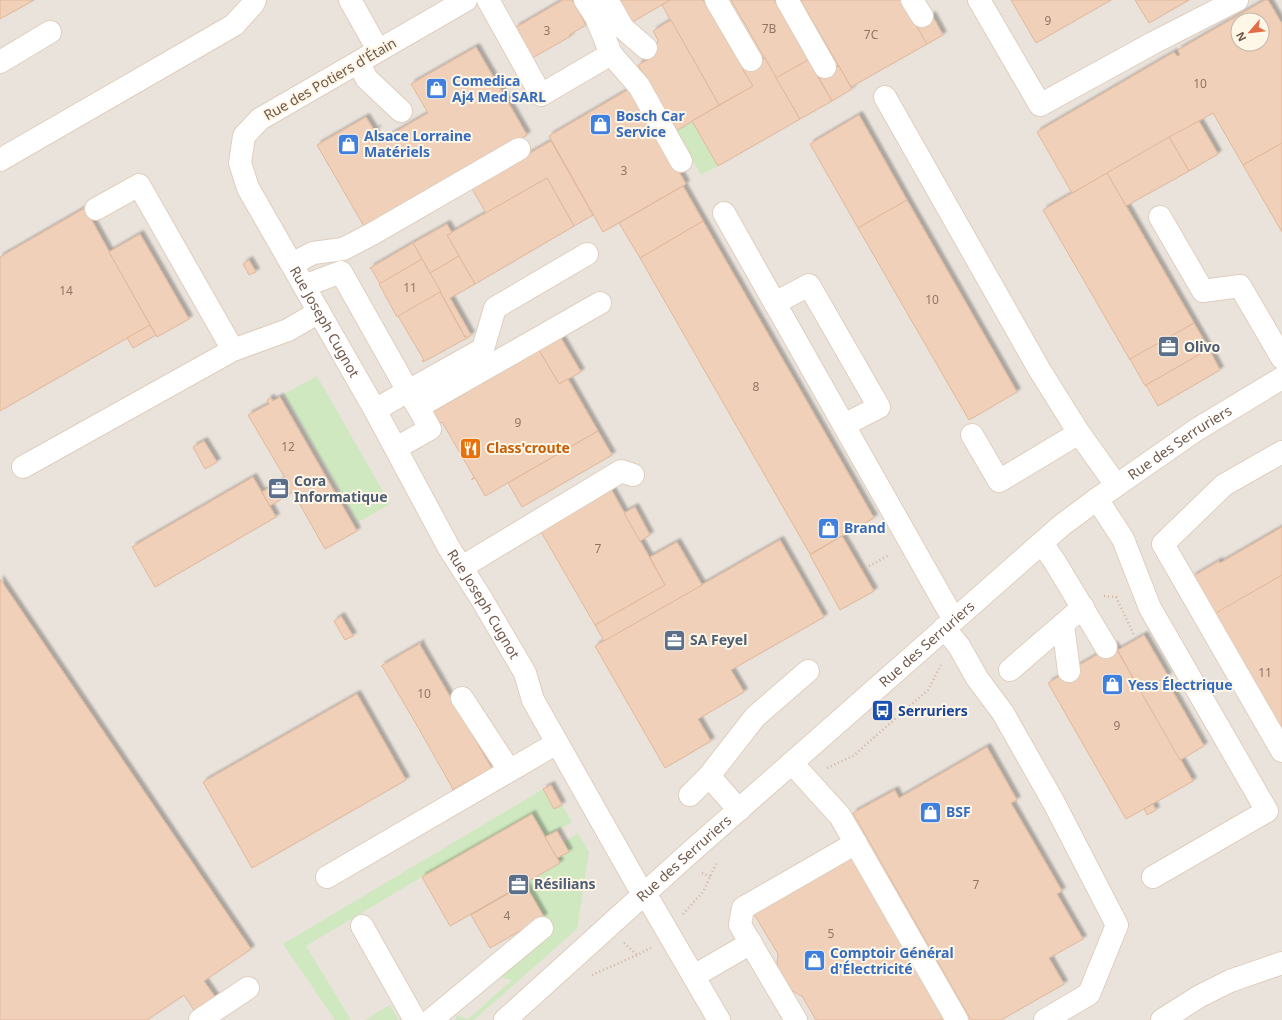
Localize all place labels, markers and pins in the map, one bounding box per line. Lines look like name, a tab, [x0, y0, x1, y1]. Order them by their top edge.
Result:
place label: Comedica Aj4 Med SARL	[452, 71, 546, 106]
shop icon: Comedica Aj4 Med SARL	[423, 76, 449, 102]
place label: Bosch Car Service	[616, 106, 685, 141]
shop icon: Bosch Car Service	[588, 111, 614, 137]
place label: Alsace Lorraine Matériels	[364, 126, 471, 161]
shop icon: Alsace Lorraine Matériels	[336, 131, 362, 157]
office icon: Olivo	[1156, 334, 1182, 360]
place label: Olivo	[1184, 337, 1220, 356]
restaurant icon: Class'croute	[457, 435, 483, 461]
place label: Class'croute	[486, 438, 570, 457]
place label: Cora Informatique	[294, 471, 388, 506]
office icon: Cora Informatique	[266, 476, 292, 502]
shop icon: Brand	[815, 515, 841, 541]
place label: Brand	[844, 518, 886, 537]
office icon: SA Feyel	[662, 627, 688, 653]
place label: SA Feyel	[690, 630, 747, 649]
shop icon: Yess Électrique	[1099, 672, 1125, 698]
place label: Yess Électrique	[1128, 675, 1233, 694]
bus stop icon: Serruriers	[869, 698, 895, 724]
place label: Serruriers	[898, 701, 968, 720]
shop icon: BSF	[918, 799, 944, 825]
place label: BSF	[946, 802, 971, 821]
office icon: Résilians	[505, 871, 531, 897]
place label: Résilians	[534, 874, 596, 893]
place label: Comptoir Général d'Électricité	[830, 943, 954, 978]
shop icon: Comptoir Général d'Électricité	[801, 948, 827, 974]

